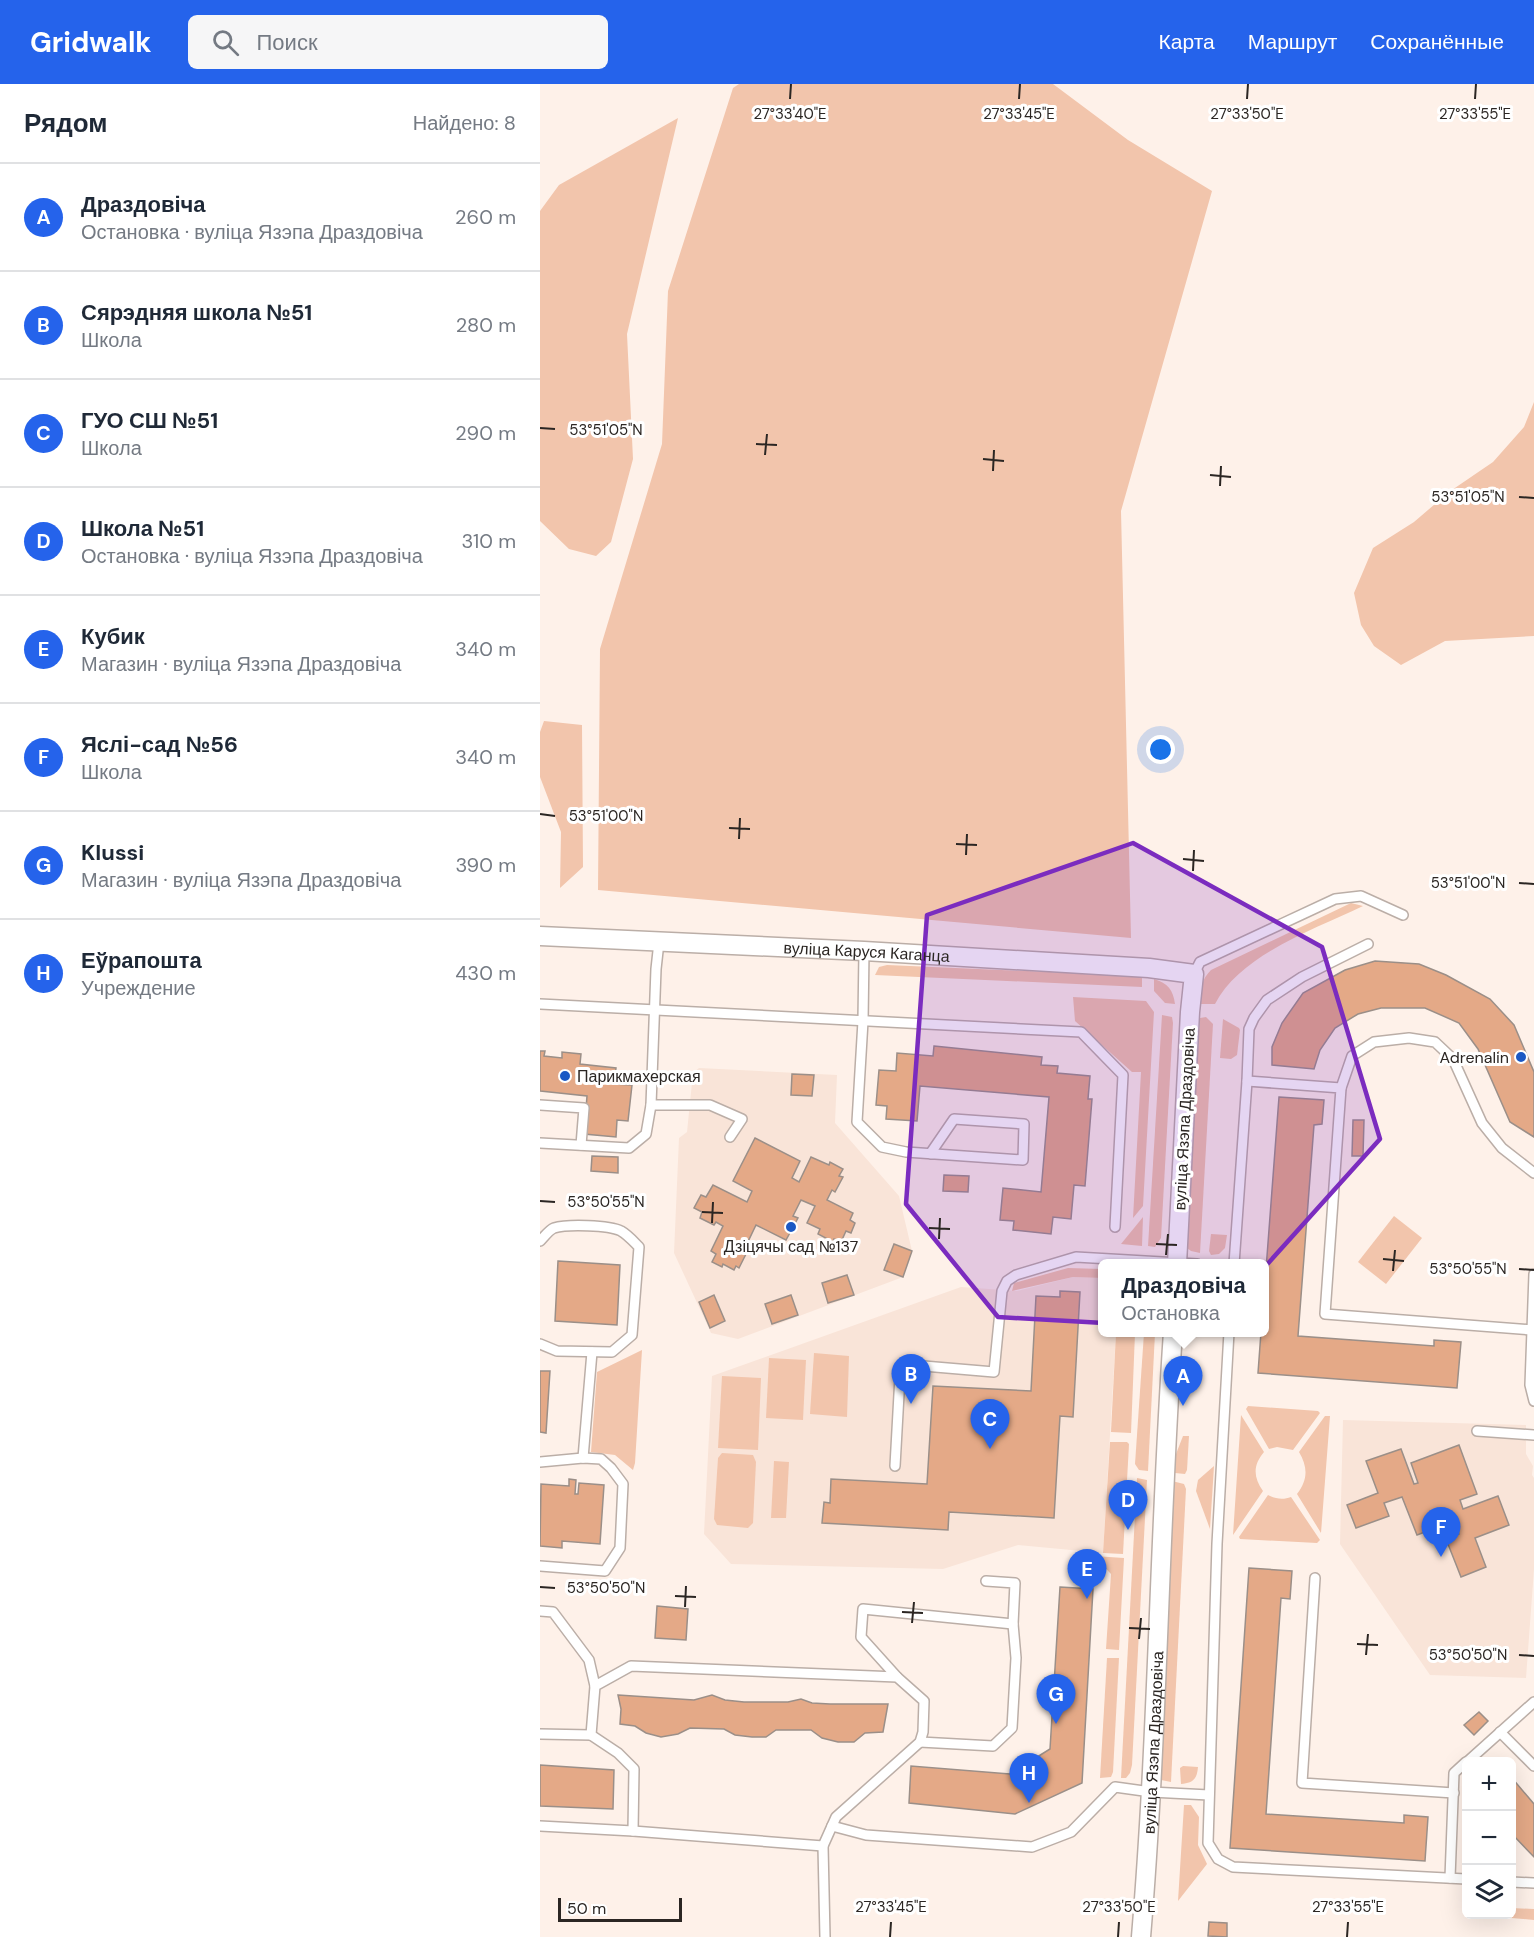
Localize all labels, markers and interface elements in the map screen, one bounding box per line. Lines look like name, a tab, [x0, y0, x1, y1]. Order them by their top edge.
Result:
search box	[188, 15, 608, 69]
text: Gridwalk	[30, 24, 152, 61]
icon: search	[209, 26, 242, 59]
text: Поиск	[257, 28, 318, 57]
text: Карта	[1159, 28, 1215, 56]
text: Маршрут	[1248, 28, 1337, 56]
text: Сохранённые	[1370, 28, 1504, 56]
text: 27°33'40"E	[753, 104, 827, 124]
text: 27°33'45"E	[983, 104, 1055, 124]
text: 27°33'50"E	[1210, 104, 1284, 124]
text: 27°33'55"E	[1439, 104, 1511, 124]
text: Рядом	[24, 106, 107, 140]
text: Найдено: 8	[413, 110, 516, 136]
text: Драздовіча	[81, 190, 206, 219]
text: A	[36, 204, 51, 230]
text: 260 m	[455, 204, 516, 230]
text: Остановка · вуліца Язэпа Драздовіча	[81, 219, 423, 245]
text: Сярэдняя школа №51	[81, 298, 312, 327]
text: B	[37, 312, 50, 338]
text: 280 m	[456, 312, 516, 338]
text: Школа	[81, 327, 142, 353]
text: ГУО СШ №51	[81, 406, 218, 435]
text: C	[36, 420, 51, 446]
text: 290 m	[455, 420, 516, 446]
text: 53°51'05"N	[569, 420, 643, 440]
text: Школа	[81, 435, 142, 461]
text: 53°51'05"N	[1431, 487, 1505, 507]
text: Школа №51	[81, 514, 204, 543]
text: D	[36, 528, 51, 554]
text: 310 m	[461, 528, 516, 554]
text: Остановка · вуліца Язэпа Драздовіча	[81, 543, 423, 569]
text: Кубик	[81, 622, 145, 651]
text: E	[38, 636, 49, 662]
text: 340 m	[455, 636, 516, 662]
text: Магазин · вуліца Язэпа Драздовіча	[81, 651, 401, 677]
text: Яслі-сад №56	[81, 730, 238, 759]
your location	[1146, 735, 1175, 764]
text: F	[38, 744, 49, 770]
text: 340 m	[455, 744, 516, 770]
text: Школа	[81, 759, 142, 785]
text: 53°51'00"N	[569, 806, 643, 826]
text: KIussi	[81, 838, 144, 867]
text: G	[36, 852, 51, 878]
text: 390 m	[455, 852, 516, 878]
text: Магазин · вуліца Язэпа Драздовіча	[81, 867, 401, 893]
text: 53°51'00"N	[1431, 873, 1505, 893]
street label: вуліца Каруся Каганца	[783, 937, 950, 967]
text: Еўрапошта	[81, 946, 202, 975]
text: H	[36, 960, 51, 986]
text: 430 m	[455, 960, 516, 986]
text: Учреждение	[81, 975, 196, 1001]
street label: вуліца Язэпа Драздовіча	[1169, 1027, 1200, 1211]
place label: Adrenalin	[1440, 1047, 1509, 1068]
marker: Adrenalin	[1514, 1050, 1528, 1064]
place label: Парикмахерская	[577, 1066, 701, 1087]
marker: Парикмахерская	[558, 1069, 572, 1083]
text: 53°50'55"N	[567, 1192, 645, 1212]
marker: Дзіцячы сад №137	[784, 1220, 798, 1234]
place label: Дзіцячы сад №137	[724, 1236, 858, 1257]
popup	[1098, 1259, 1269, 1337]
text: 53°50'55"N	[1429, 1259, 1507, 1279]
text: Драздовіча	[1121, 1271, 1246, 1300]
text: Остановка	[1121, 1300, 1220, 1326]
pin: B	[892, 1354, 931, 1404]
pin: A	[1164, 1356, 1202, 1406]
pin: C	[970, 1400, 1010, 1449]
pin: D	[1108, 1480, 1148, 1530]
pin: F	[1422, 1508, 1460, 1557]
pin: E	[1068, 1550, 1106, 1599]
text: 53°50'50"N	[567, 1578, 645, 1598]
text: 53°50'50"N	[1429, 1645, 1507, 1665]
street label: вуліца Язэпа Драздовіча	[1138, 1650, 1168, 1834]
pin: G	[1036, 1674, 1076, 1724]
pin: H	[1010, 1754, 1048, 1803]
map controls	[1462, 1757, 1516, 1919]
button: +	[1462, 1757, 1516, 1811]
button: −	[1462, 1811, 1516, 1865]
button: layers	[1462, 1865, 1516, 1919]
scale bar	[558, 1895, 682, 1922]
text: 27°33'45"E	[855, 1897, 927, 1917]
text: 27°33'50"E	[1082, 1897, 1156, 1917]
text: 27°33'55"E	[1312, 1897, 1384, 1917]
text: 50 m	[567, 1898, 606, 1919]

